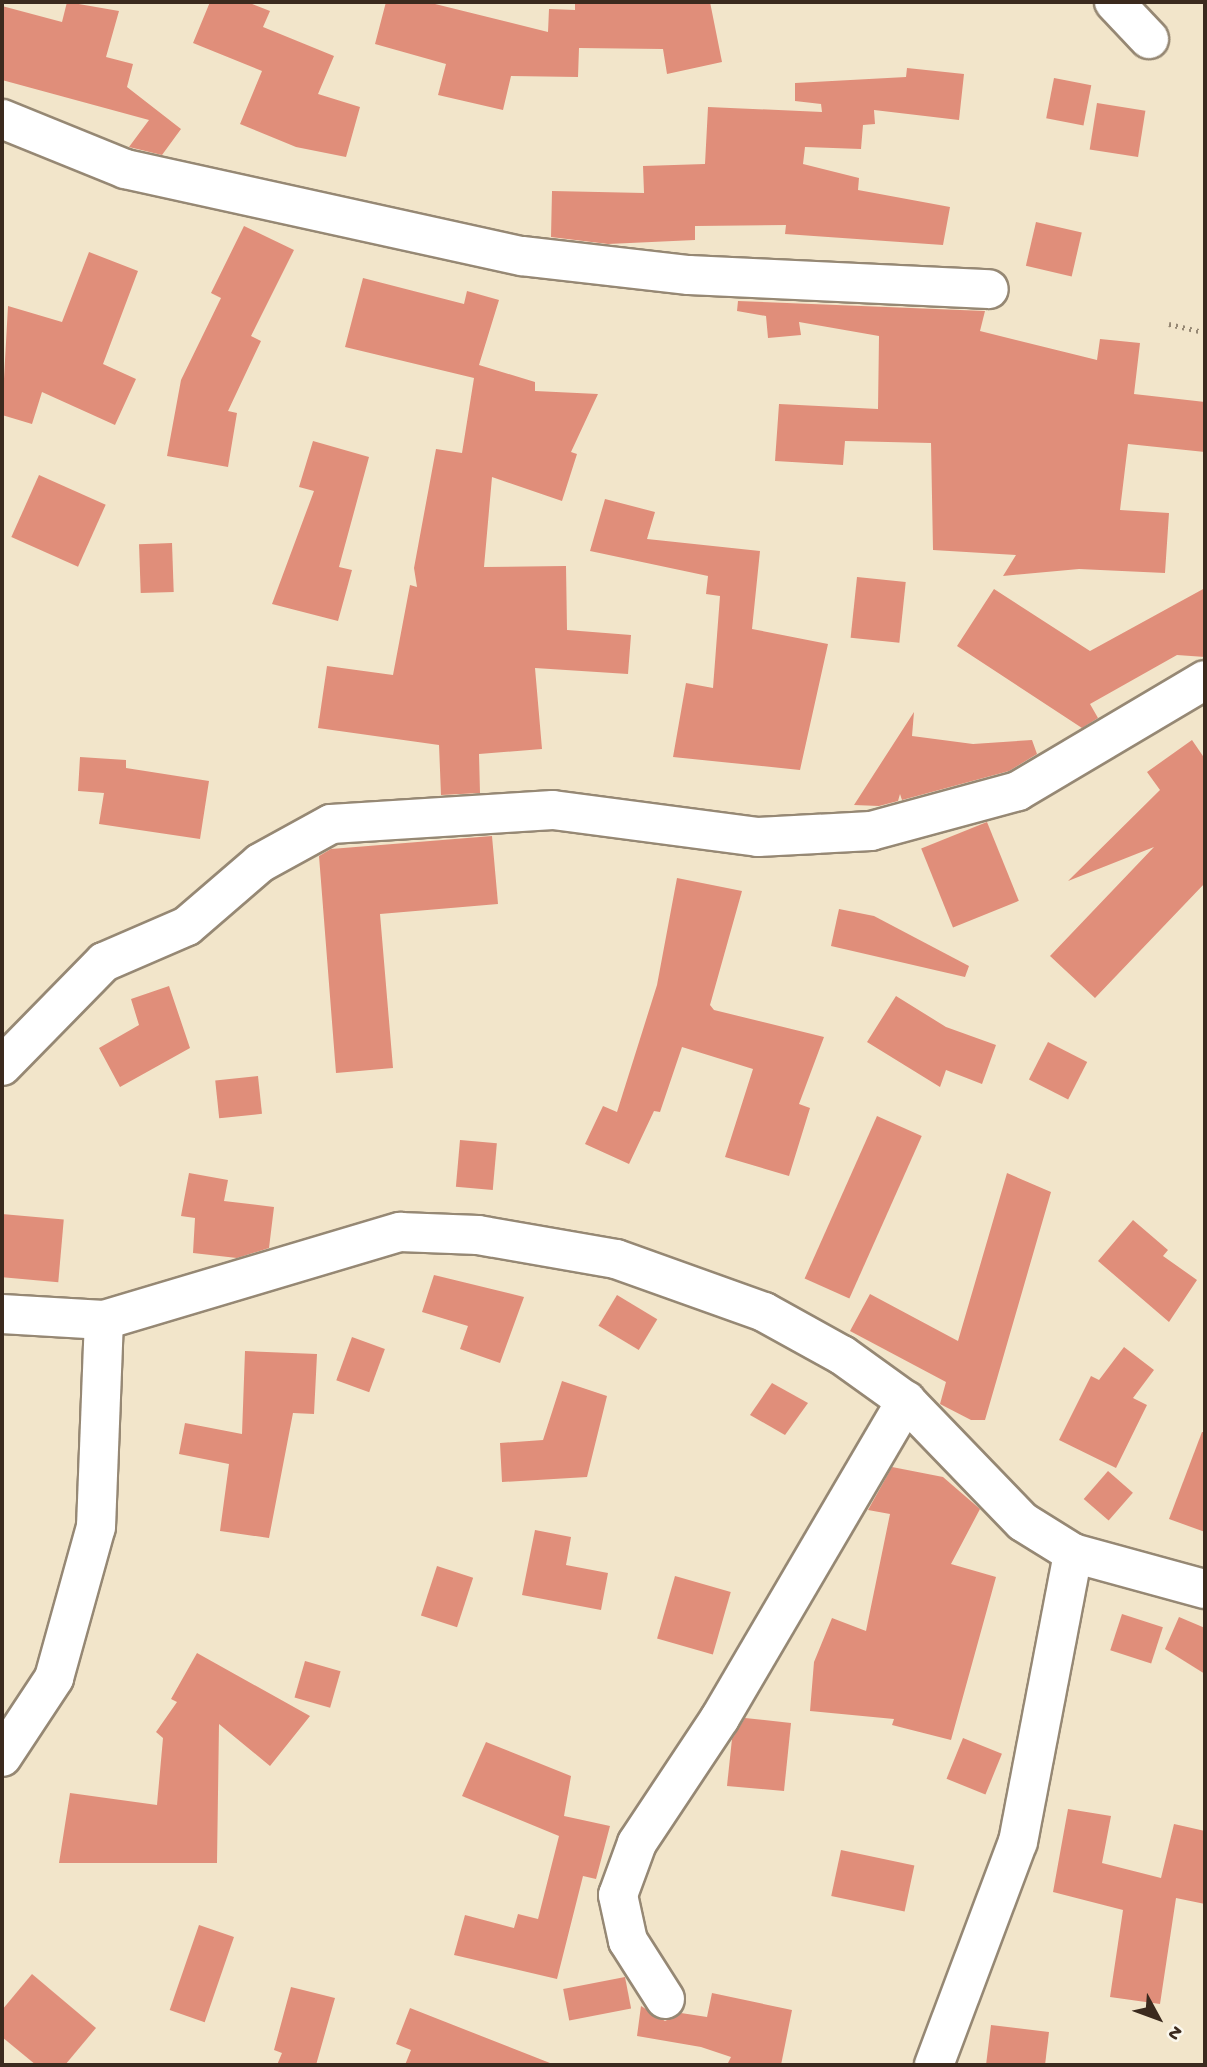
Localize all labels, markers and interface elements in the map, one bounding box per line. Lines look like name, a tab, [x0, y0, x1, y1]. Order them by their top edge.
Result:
north arrow	[1123, 1983, 1193, 2053]
text: N	[1161, 2020, 1187, 2044]

